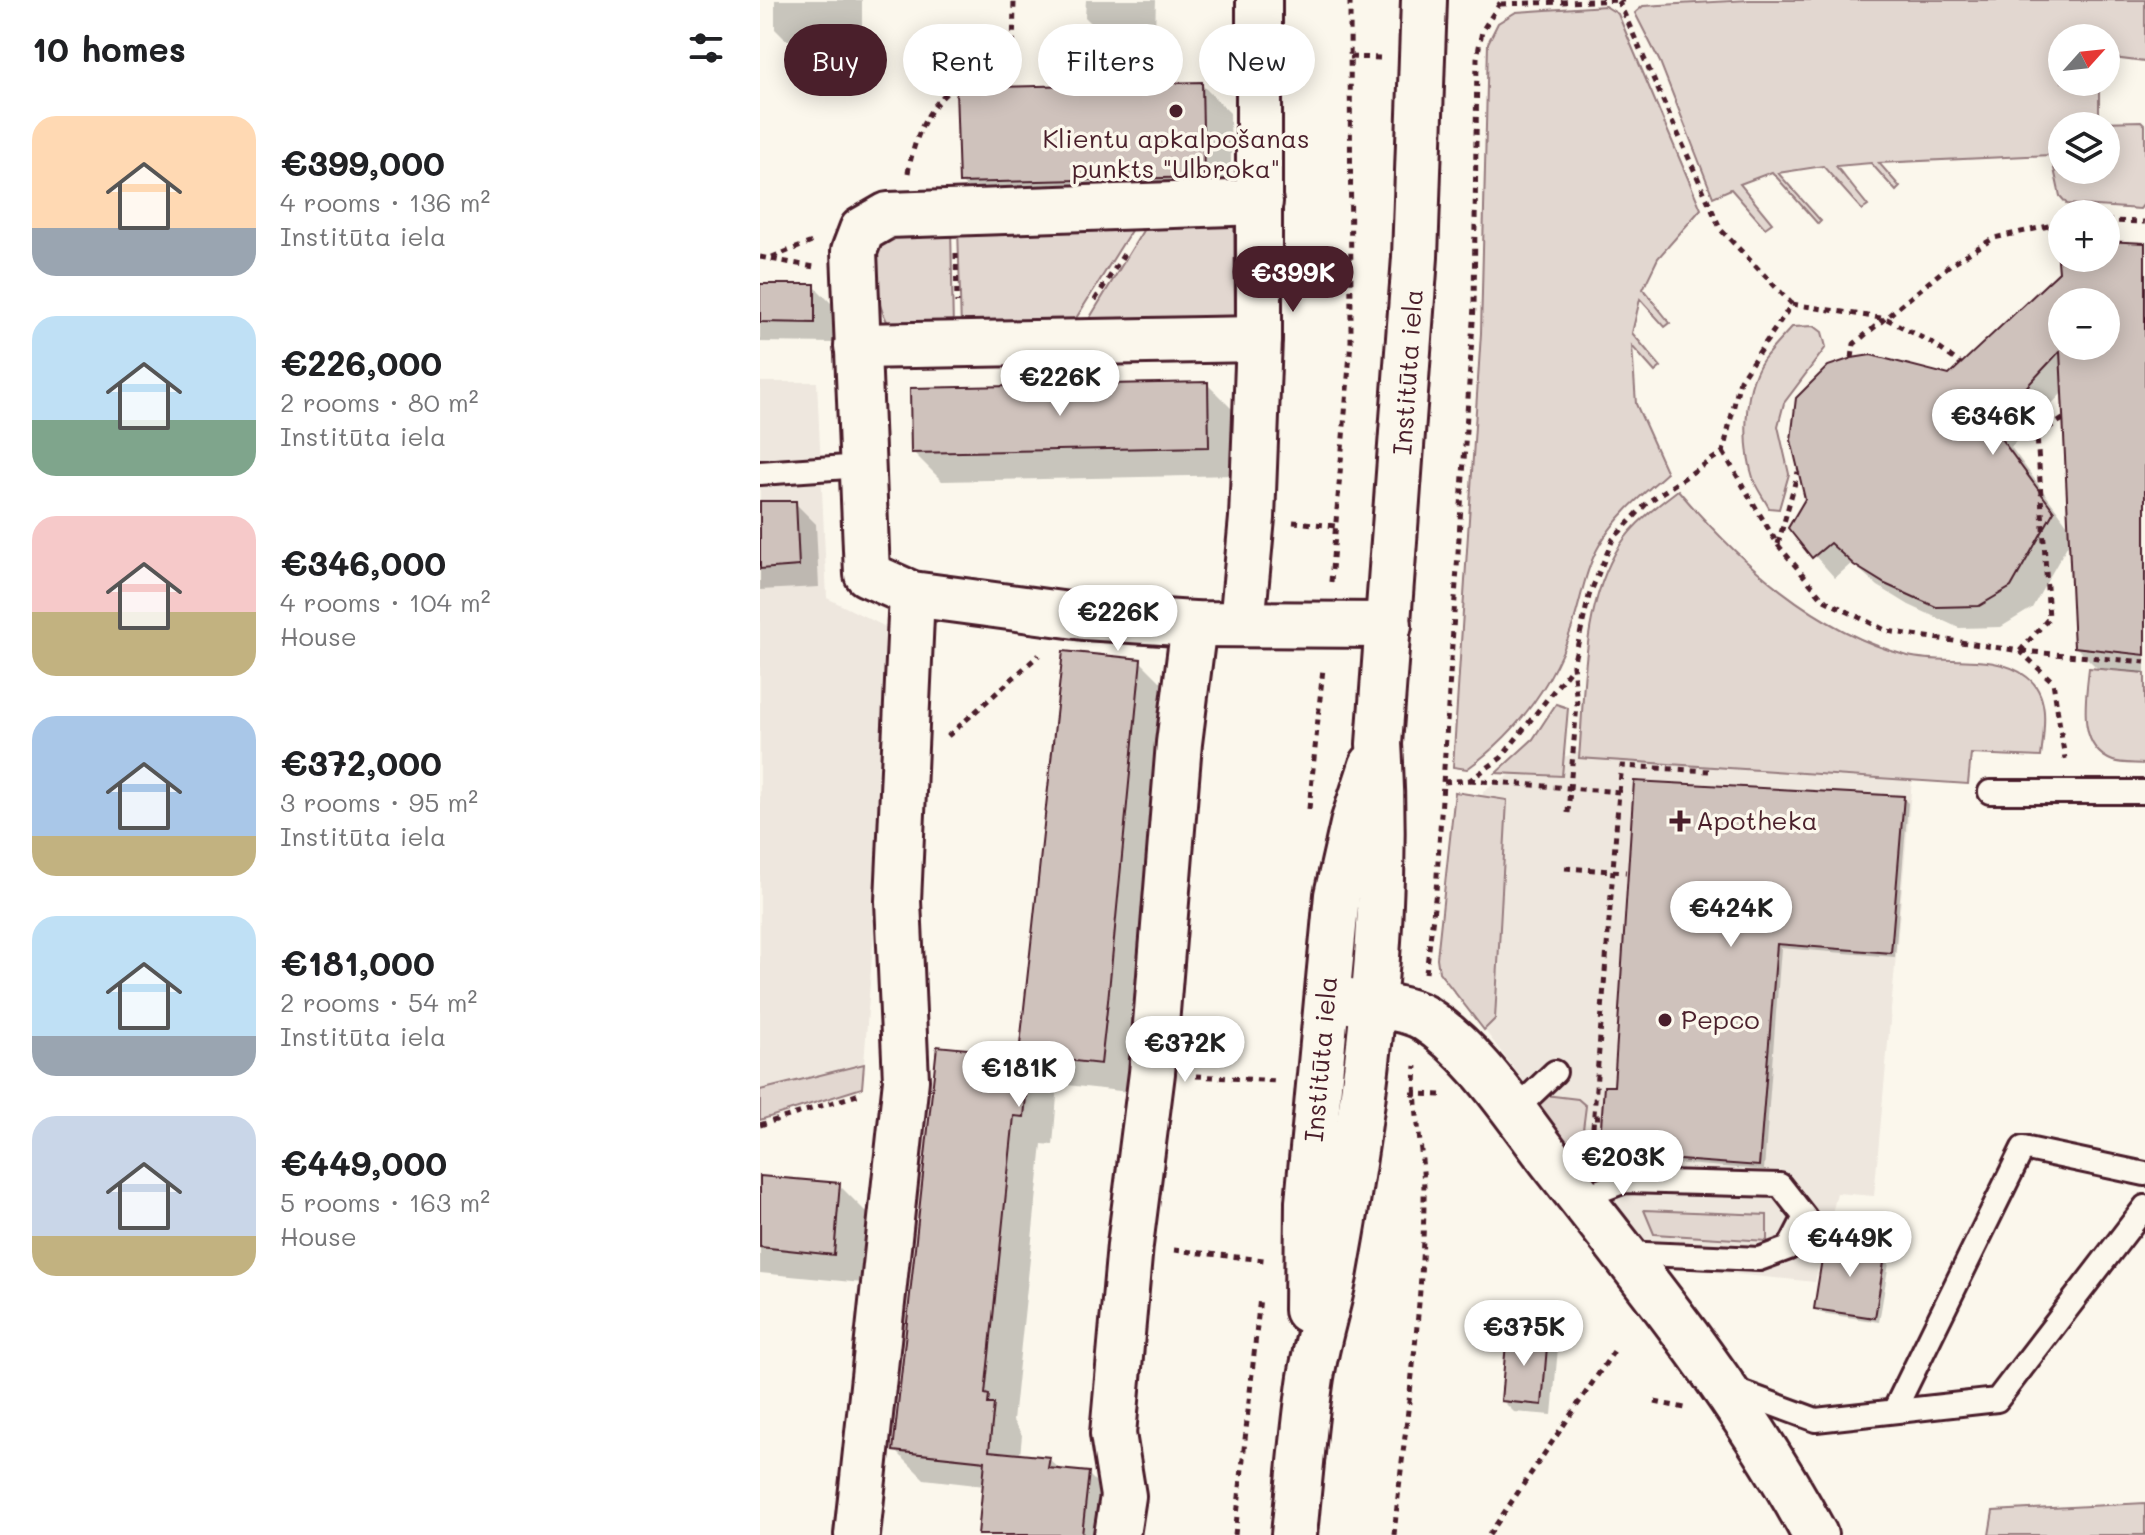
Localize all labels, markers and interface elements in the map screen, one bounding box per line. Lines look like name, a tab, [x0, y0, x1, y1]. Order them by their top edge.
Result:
chip: Buy	[784, 24, 887, 96]
chip: Rent	[903, 24, 1022, 96]
chip: Filters	[1038, 24, 1183, 96]
chip: New	[1199, 24, 1315, 96]
north arrow	[2048, 24, 2120, 96]
map controls	[2048, 24, 2120, 360]
text: 10 homes	[32, 26, 186, 71]
icon: filters	[684, 26, 728, 70]
marker: Klientu apkalpošanas punkts "Ulbroka"	[1167, 102, 1185, 120]
button: layers	[2048, 112, 2120, 184]
place label: Klientu apkalpošanas punkts "Ulbroka"	[1042, 121, 1310, 185]
text: €399,000	[280, 140, 445, 185]
icon: home	[96, 148, 192, 244]
text: 4 rooms · 136 m²	[280, 185, 490, 219]
button: +	[2048, 200, 2120, 272]
text: Institūta iela	[280, 219, 446, 253]
pin: €399K	[1237, 246, 1349, 314]
text: €399K	[1250, 255, 1336, 289]
street label: Institūta iela	[1384, 288, 1430, 456]
button: −	[2048, 288, 2120, 360]
text: €226,000	[280, 340, 442, 385]
icon: home	[96, 348, 192, 444]
pin: €226K	[1004, 350, 1116, 418]
text: €226K	[1019, 359, 1102, 393]
text: 2 rooms · 80 m²	[280, 385, 479, 419]
pin: €346K	[1937, 389, 2049, 457]
text: €346K	[1950, 398, 2036, 432]
text: Institūta iela	[280, 419, 446, 453]
text: €346,000	[280, 540, 446, 585]
icon: home	[96, 548, 192, 644]
text: 4 rooms · 104 m²	[280, 585, 491, 619]
pin: €226K	[1062, 585, 1174, 653]
text: €226K	[1077, 594, 1160, 628]
text: House	[280, 619, 357, 653]
text: €372,000	[280, 740, 442, 785]
icon: home	[96, 748, 192, 844]
text: 3 rooms · 95 m²	[280, 785, 478, 819]
place label: Apotheka	[1696, 803, 1818, 837]
marker: Apotheka	[1671, 812, 1689, 830]
text: Institūta iela	[280, 819, 446, 853]
pin: €424K	[1675, 881, 1787, 949]
text: €424K	[1688, 890, 1774, 924]
text: €181,000	[280, 940, 435, 985]
icon: home	[96, 948, 192, 1044]
street label: Institūta iela	[1296, 975, 1344, 1143]
text: 2 rooms · 54 m²	[280, 985, 477, 1019]
place label: Pepco	[1681, 1002, 1760, 1036]
marker: Pepco	[1656, 1011, 1674, 1029]
pin: €372K	[1129, 1016, 1241, 1084]
text: Institūta iela	[280, 1019, 446, 1053]
text: €372K	[1144, 1025, 1226, 1059]
pin: €181K	[963, 1041, 1075, 1109]
text: €181K	[980, 1050, 1058, 1084]
pin: €203K	[1567, 1130, 1679, 1198]
text: €203K	[1580, 1139, 1666, 1173]
text: €449,000	[280, 1140, 447, 1185]
icon: home	[96, 1148, 192, 1244]
text: 5 rooms · 163 m²	[280, 1185, 490, 1219]
pin: €449K	[1794, 1211, 1906, 1279]
text: House	[280, 1219, 357, 1253]
text: €449K	[1807, 1220, 1893, 1254]
pin: €375K	[1468, 1300, 1580, 1368]
text: €375K	[1482, 1309, 1566, 1343]

